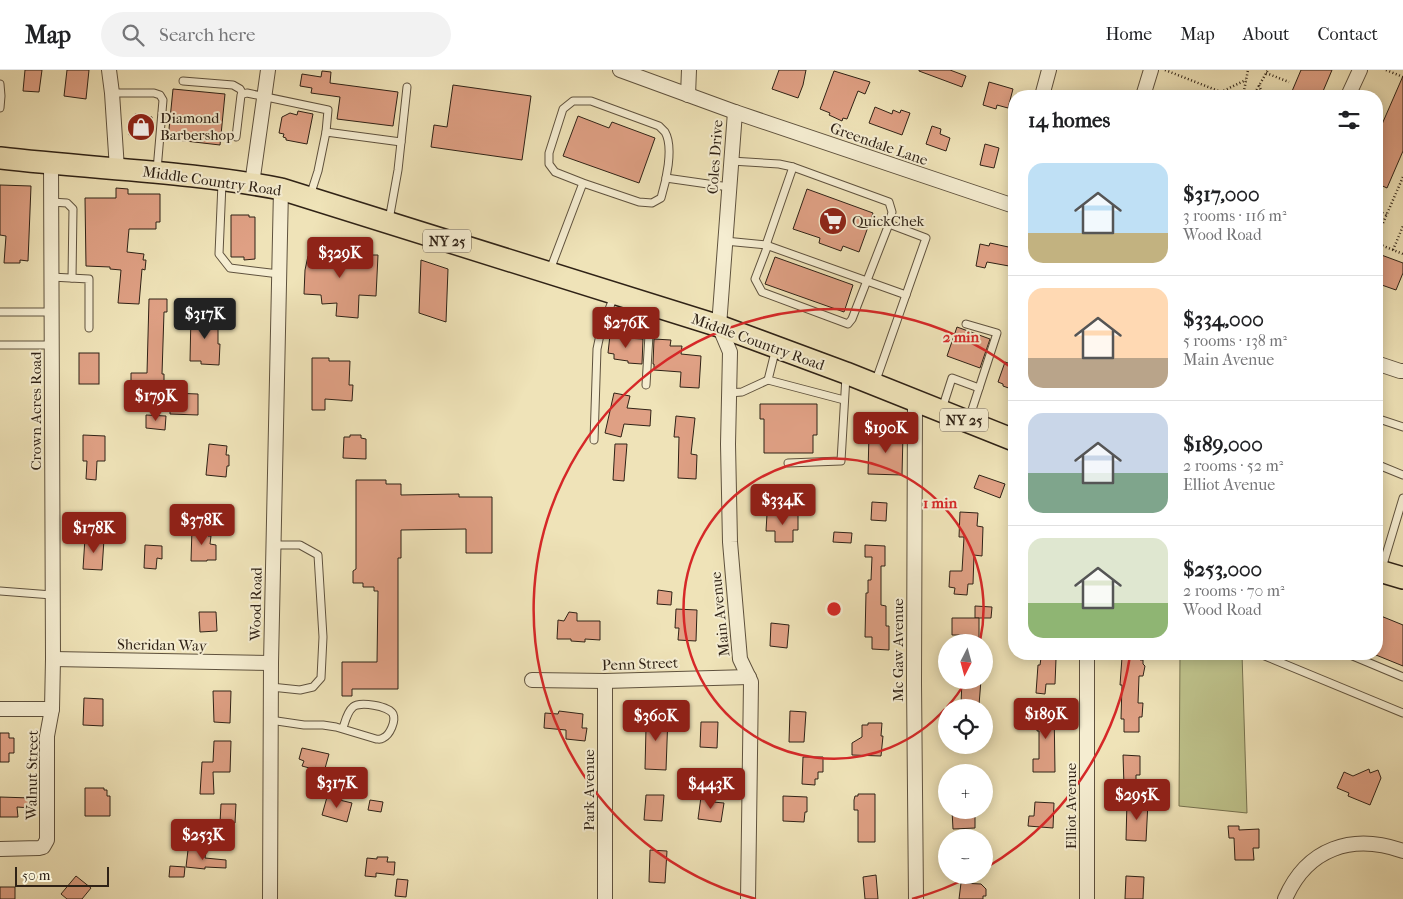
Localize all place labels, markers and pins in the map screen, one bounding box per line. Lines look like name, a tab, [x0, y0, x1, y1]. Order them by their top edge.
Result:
place label: Diamond Barbershop	[160, 109, 234, 144]
shop icon: Diamond Barbershop	[126, 112, 156, 142]
supermarket icon: QuickChek	[818, 206, 848, 236]
place label: QuickChek	[852, 212, 925, 230]
pin: $329K	[305, 236, 375, 279]
pin: $317K	[170, 298, 240, 340]
pin: $276K	[591, 306, 661, 349]
pin: $179K	[121, 380, 191, 422]
pin: $190K	[851, 412, 921, 454]
pin: $334K	[748, 484, 818, 526]
pin: $378K	[167, 504, 237, 546]
pin: $178K	[59, 512, 129, 554]
centre of rings	[825, 600, 843, 618]
pin: $189K	[1011, 698, 1081, 740]
pin: $360K	[621, 700, 691, 742]
pin: $317K	[302, 766, 372, 809]
pin: $443K	[676, 768, 746, 810]
pin: $295K	[1102, 778, 1172, 821]
pin: $253K	[168, 818, 238, 861]

